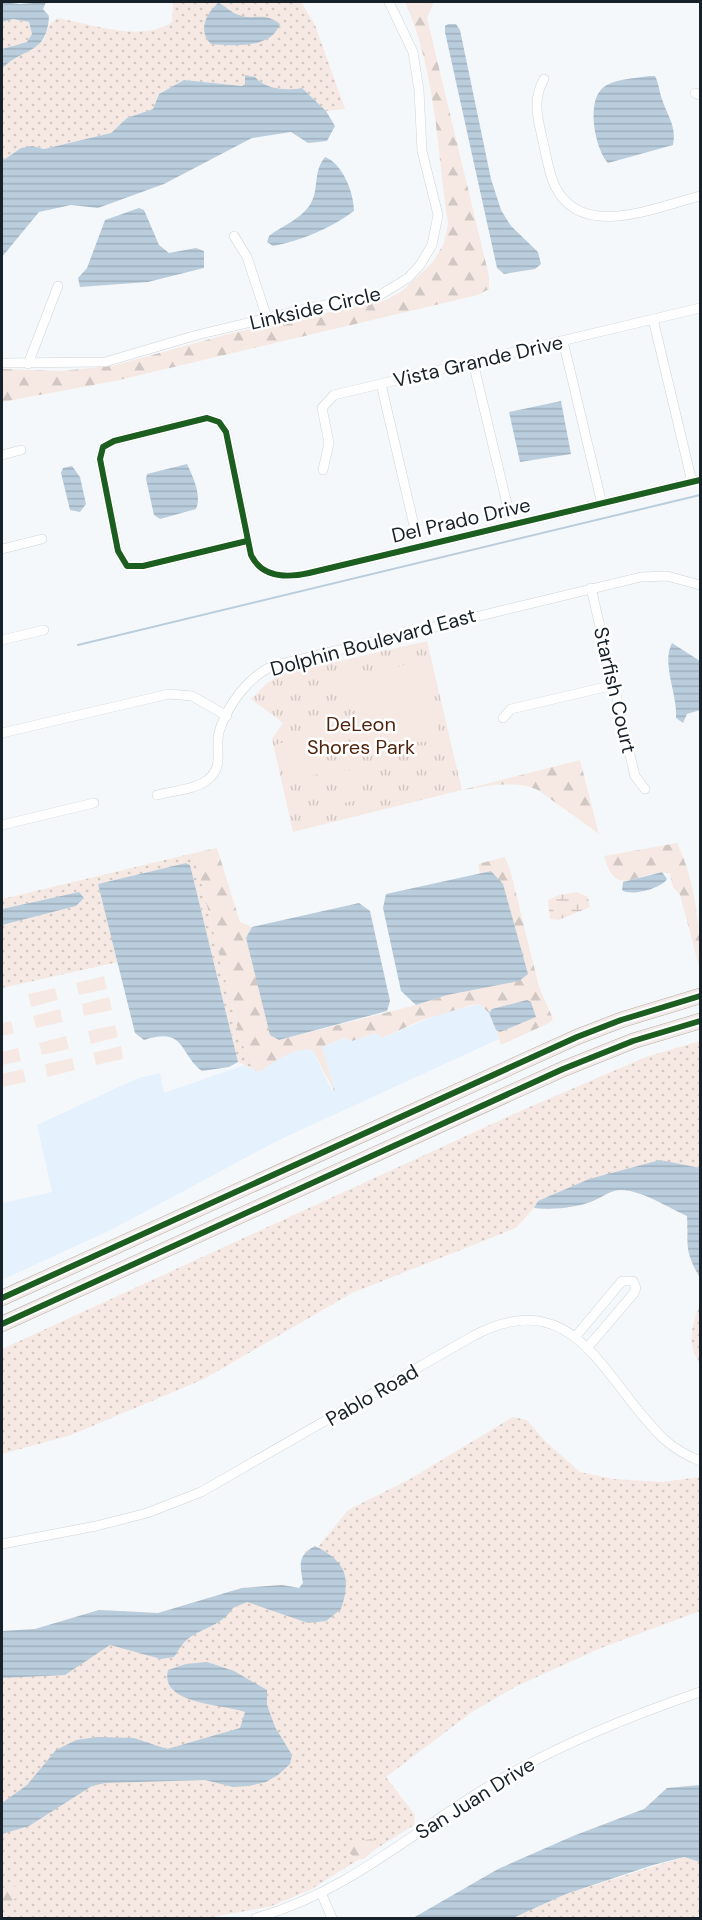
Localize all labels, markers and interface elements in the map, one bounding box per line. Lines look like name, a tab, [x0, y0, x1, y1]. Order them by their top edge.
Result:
street label: Linkside Circle	[247, 280, 383, 336]
street label: Vista Grande Drive	[391, 329, 565, 393]
street label: Del Prado Drive	[389, 491, 533, 549]
street label: Dolphin Boulevard East	[267, 602, 479, 682]
street label: Starfish Court	[588, 624, 642, 756]
park label: DeLeon Shores Park	[307, 711, 415, 760]
street label: Pablo Road	[321, 1358, 423, 1432]
street label: San Juan Drive	[411, 1751, 539, 1845]

